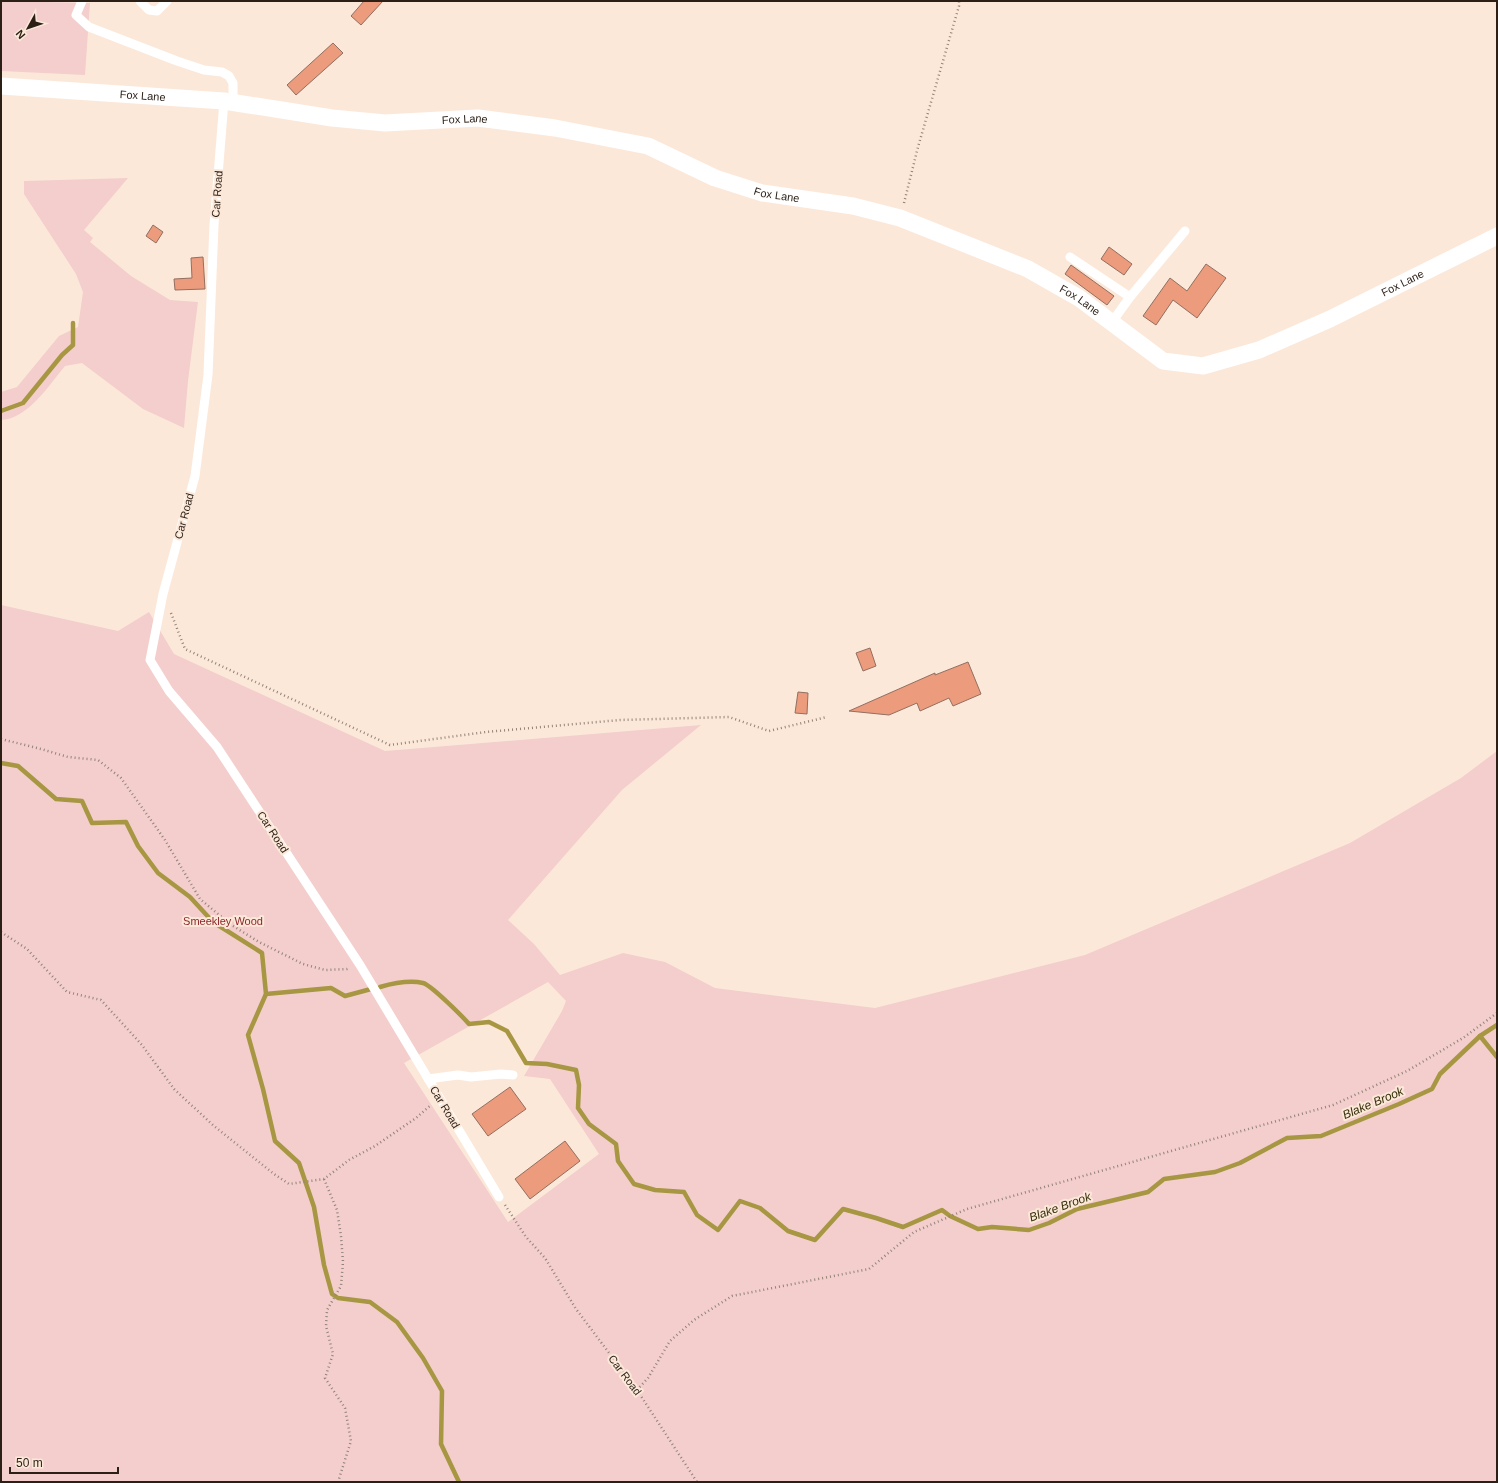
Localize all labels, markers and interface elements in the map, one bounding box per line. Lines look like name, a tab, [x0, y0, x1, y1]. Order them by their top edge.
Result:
north arrow	[8, 8, 48, 48]
text: N	[13, 27, 27, 41]
street label: Fox Lane	[119, 88, 166, 103]
street label: Fox Lane	[442, 112, 488, 126]
street label: Car Road	[209, 170, 225, 218]
street label: Fox Lane	[752, 185, 800, 204]
street label: Fox Lane	[1379, 267, 1426, 299]
street label: Fox Lane	[1058, 282, 1103, 318]
street label: Car Road	[172, 492, 196, 540]
street label: Car Road	[255, 809, 291, 855]
park label: Smeekley Wood	[183, 915, 263, 927]
street label: Car Road	[428, 1084, 462, 1130]
water label: Blake Brook	[1340, 1084, 1406, 1122]
water label: Blake Brook	[1027, 1189, 1094, 1225]
street label: Car Road	[606, 1353, 644, 1397]
scale bar	[10, 1449, 118, 1475]
text: 50 m	[16, 1456, 43, 1470]

